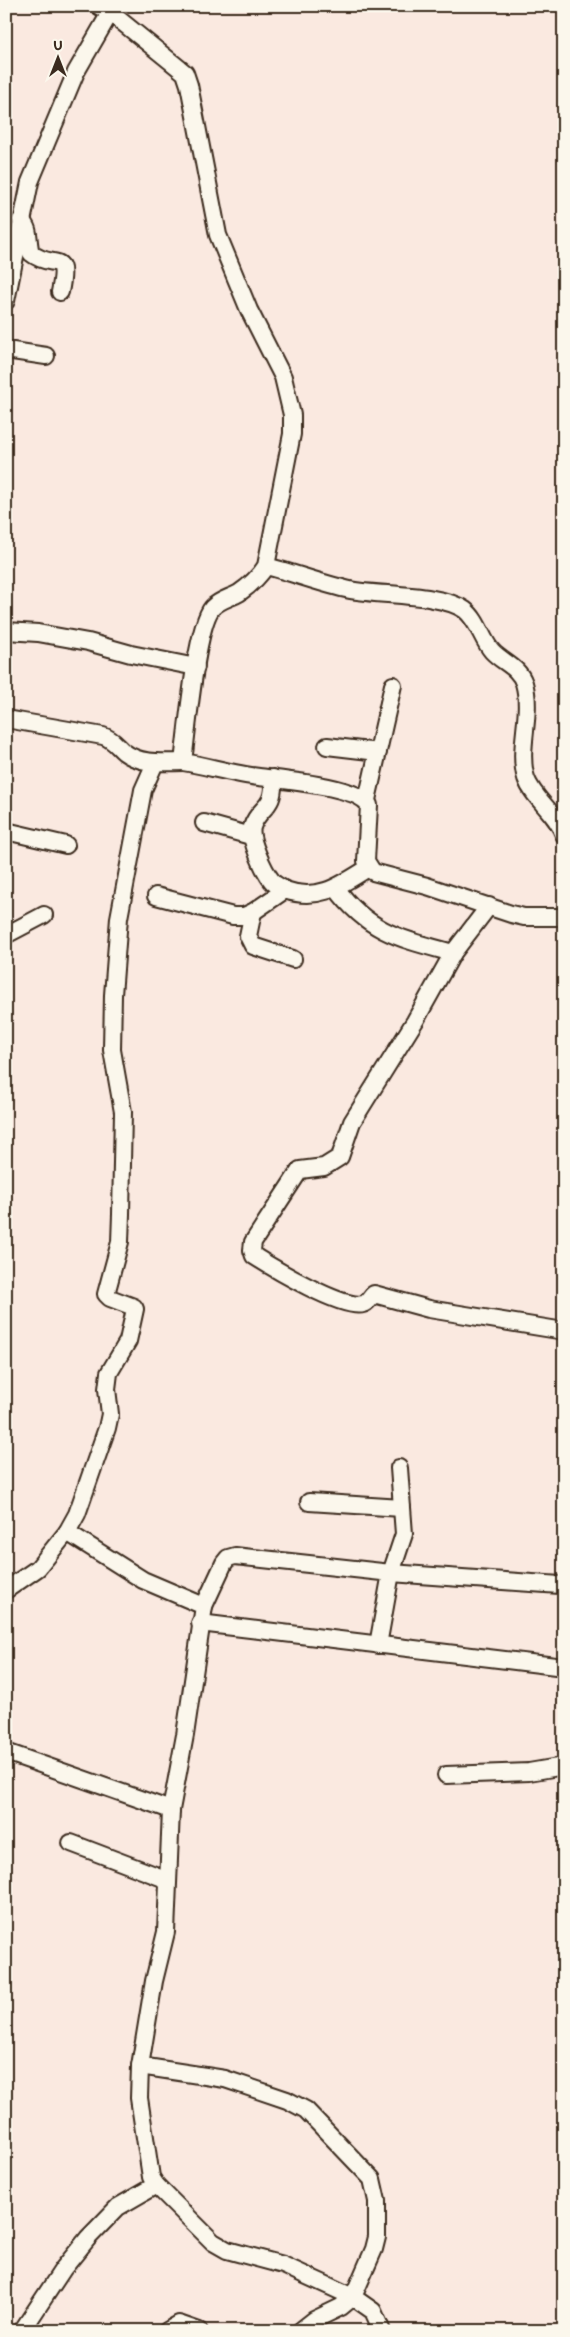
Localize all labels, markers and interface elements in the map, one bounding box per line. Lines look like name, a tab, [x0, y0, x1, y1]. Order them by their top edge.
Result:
north arrow	[32, 32, 82, 82]
text: U	[53, 37, 63, 54]

